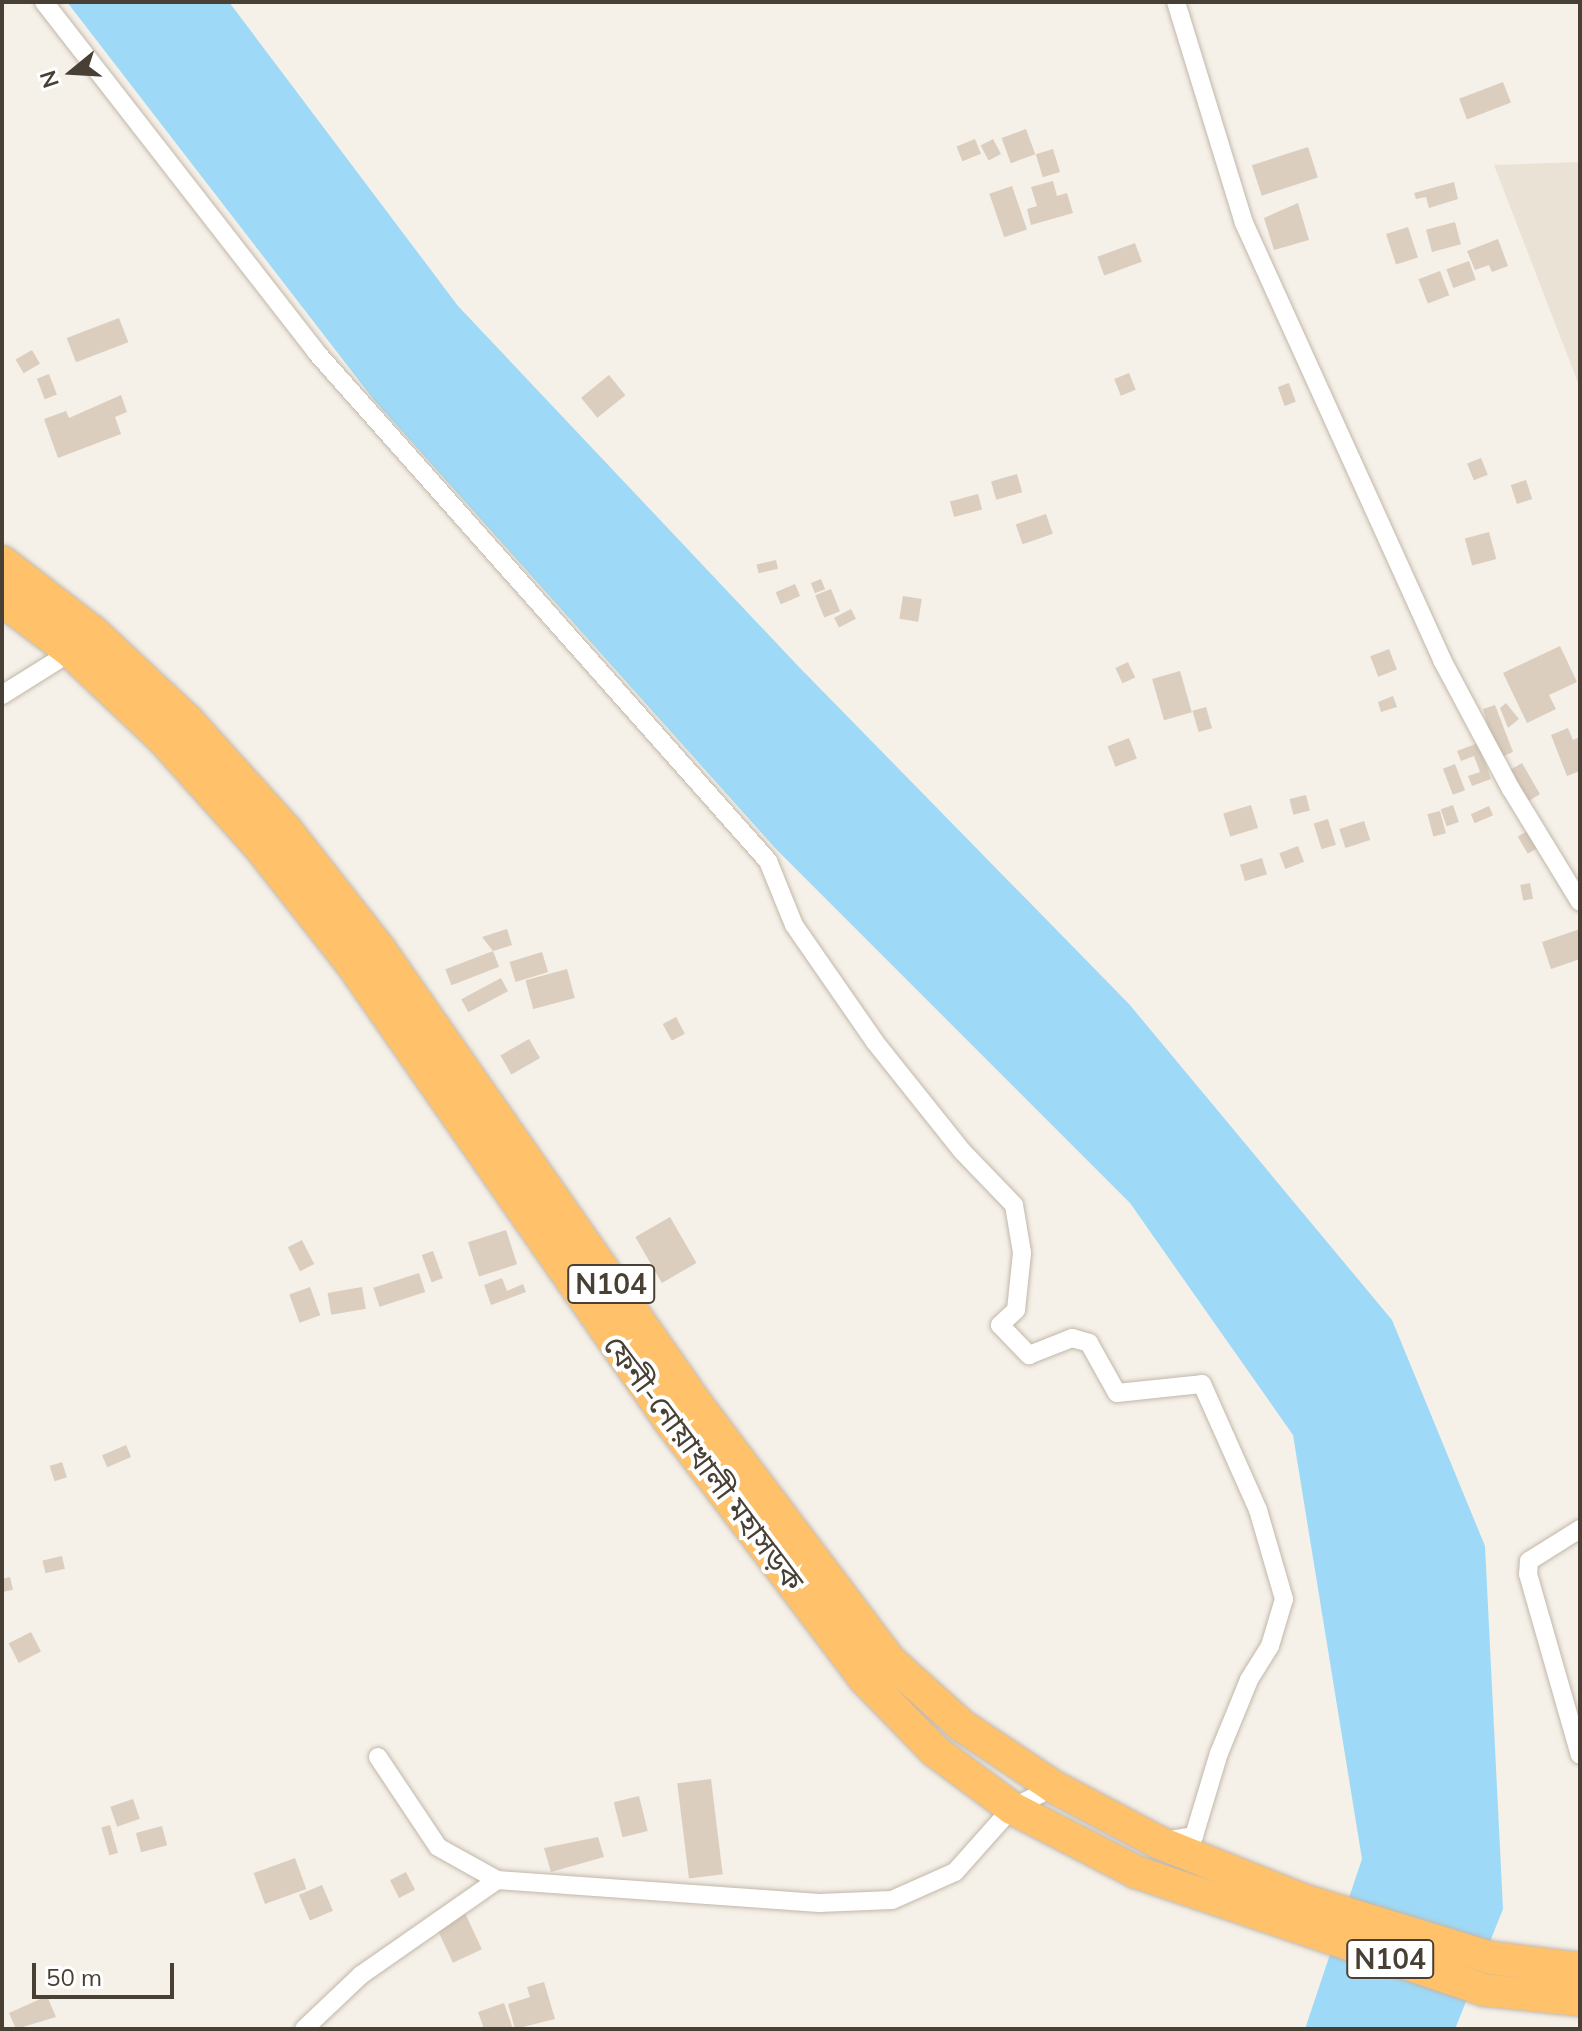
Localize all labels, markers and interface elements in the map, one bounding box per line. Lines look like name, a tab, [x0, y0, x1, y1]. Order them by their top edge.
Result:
north arrow	[32, 32, 112, 112]
text: N	[33, 67, 65, 92]
road number: N104	[567, 1260, 655, 1308]
street label: ফেনী-নোয়াখালী মহাসড়ক	[596, 1328, 812, 1598]
road number: N104	[1346, 1935, 1434, 1983]
scale bar	[36, 1947, 178, 1997]
text: 50 m	[46, 1962, 102, 1992]

